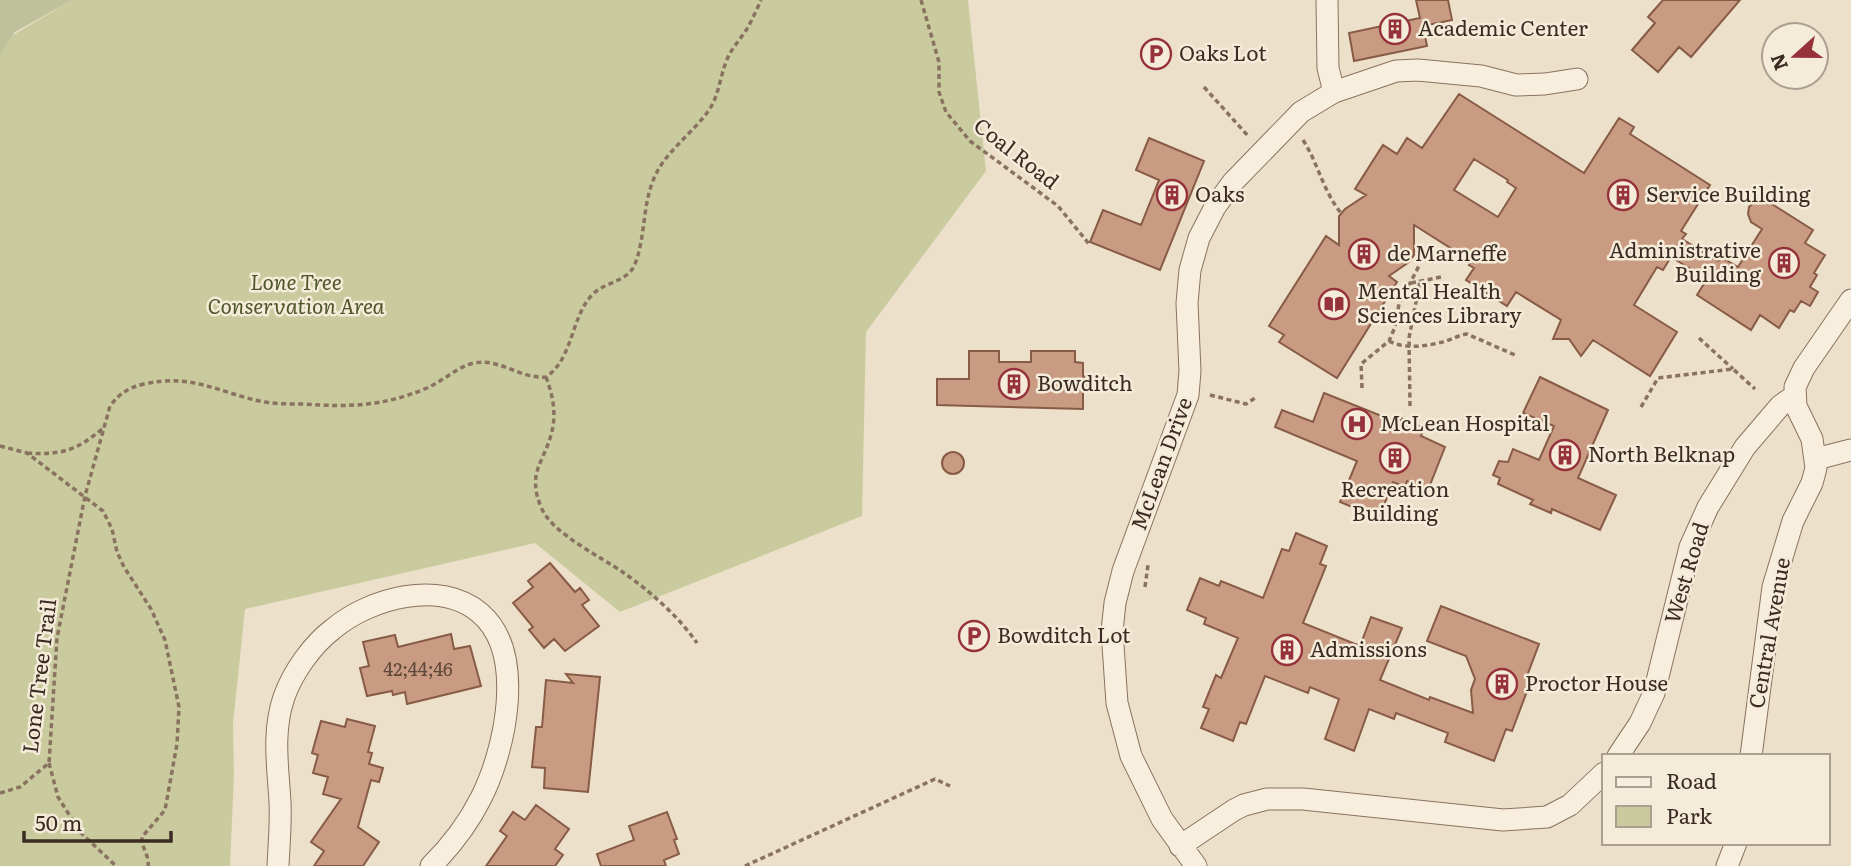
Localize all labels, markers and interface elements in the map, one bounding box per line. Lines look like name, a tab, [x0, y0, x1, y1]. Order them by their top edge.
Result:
place label: Academic Center	[1418, 11, 1588, 42]
building icon: Academic Center	[1378, 12, 1412, 46]
north arrow	[1760, 21, 1830, 91]
place label: Oaks Lot	[1179, 36, 1267, 67]
parking icon: Oaks Lot	[1139, 37, 1173, 71]
text: N	[1762, 50, 1794, 75]
street label: Coal Road	[968, 109, 1067, 195]
place label: Oaks	[1195, 177, 1245, 208]
place label: Service Building	[1646, 177, 1811, 208]
building icon: Oaks	[1155, 178, 1189, 212]
building icon: Service Building	[1606, 178, 1640, 212]
place label: Administrative Building	[1609, 233, 1761, 288]
place label: de Marneffe	[1387, 236, 1507, 267]
building icon: de Marneffe	[1347, 237, 1381, 271]
building icon: Administrative Building	[1767, 246, 1801, 280]
park label: Lone Tree Conservation Area	[207, 265, 385, 320]
place label: Mental Health Sciences Library	[1357, 274, 1523, 329]
library icon: Mental Health Sciences Library	[1317, 287, 1351, 321]
place label: Bowditch	[1037, 366, 1133, 397]
building icon: Bowditch	[997, 367, 1031, 401]
street label: McLean Drive	[1121, 392, 1198, 534]
place label: McLean Hospital	[1380, 406, 1549, 437]
hospital icon: McLean Hospital	[1340, 407, 1374, 441]
place label: North Belknap	[1588, 437, 1735, 468]
building icon: North Belknap	[1548, 438, 1582, 472]
building icon: Recreation Building	[1378, 441, 1412, 475]
place label: Recreation Building	[1341, 472, 1449, 527]
street label: West Road	[1655, 518, 1715, 627]
street label: Central Avenue	[1739, 554, 1796, 711]
street label: Lone Tree Trail	[13, 597, 62, 755]
place label: Bowditch Lot	[997, 618, 1131, 649]
parking icon: Bowditch Lot	[957, 619, 991, 653]
place label: Admissions	[1310, 632, 1427, 663]
building icon: Admissions	[1270, 633, 1304, 667]
house number: 42;44;46	[383, 655, 453, 682]
place label: Proctor House	[1525, 666, 1668, 697]
building icon: Proctor House	[1485, 667, 1519, 701]
legend	[1602, 754, 1830, 845]
text: Road	[1666, 764, 1717, 795]
text: Park	[1666, 799, 1712, 830]
scale bar	[24, 800, 172, 844]
text: 50 m	[35, 806, 82, 837]

